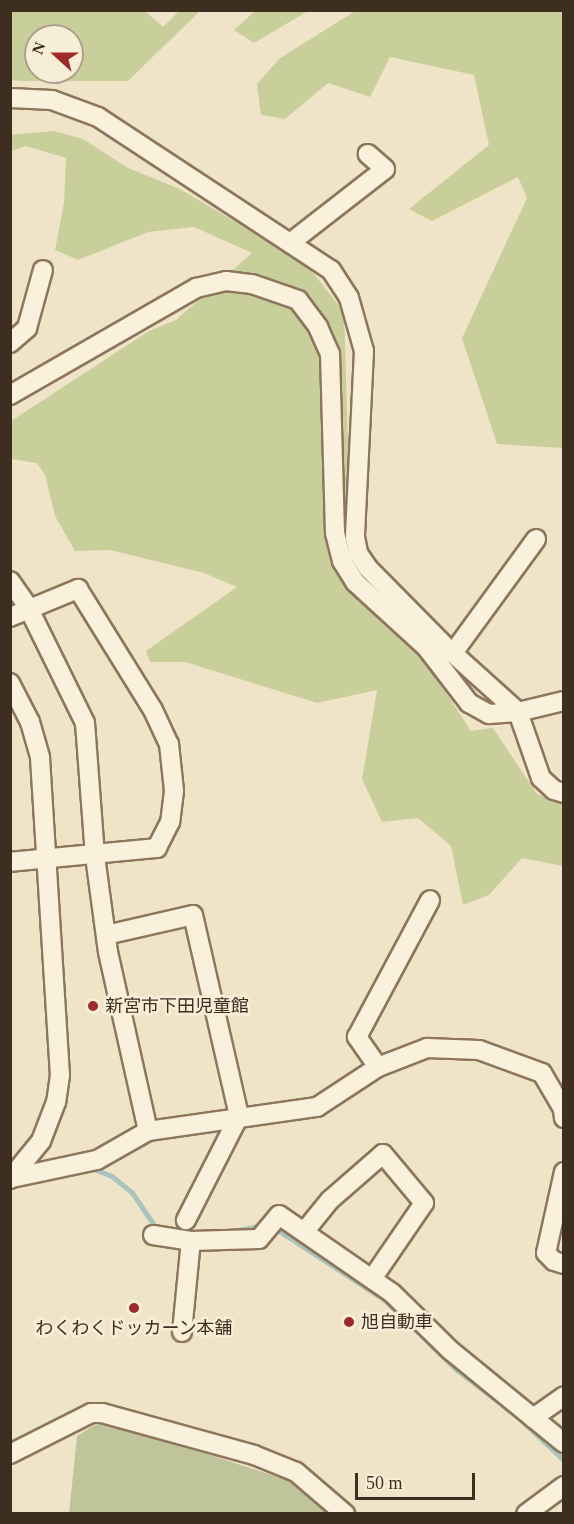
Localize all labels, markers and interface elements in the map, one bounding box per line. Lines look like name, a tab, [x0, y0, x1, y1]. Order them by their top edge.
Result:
north arrow	[24, 24, 84, 84]
text: N	[29, 40, 49, 57]
place label: 新宮市下田児童館	[105, 995, 249, 1017]
marker: 新宮市下田児童館	[86, 999, 100, 1013]
marker: わくわくドッカーン本舗	[127, 1301, 141, 1315]
place label: 旭自動車	[361, 1311, 433, 1333]
marker: 旭自動車	[342, 1315, 356, 1329]
place label: わくわくドッカーン本舗	[35, 1317, 233, 1339]
scale bar	[358, 1461, 478, 1499]
text: 50 m	[366, 1473, 403, 1493]

